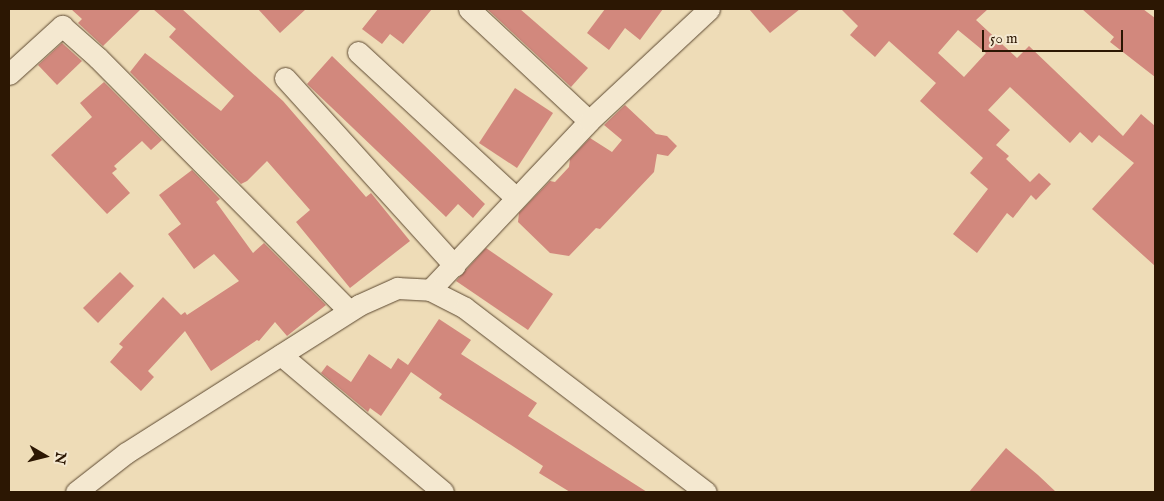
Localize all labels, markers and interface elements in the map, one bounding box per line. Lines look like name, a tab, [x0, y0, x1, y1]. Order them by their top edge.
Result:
scale bar	[984, 20, 1125, 52]
text: 50 m	[990, 29, 1018, 48]
north arrow	[20, 431, 70, 481]
text: N	[50, 451, 70, 465]

